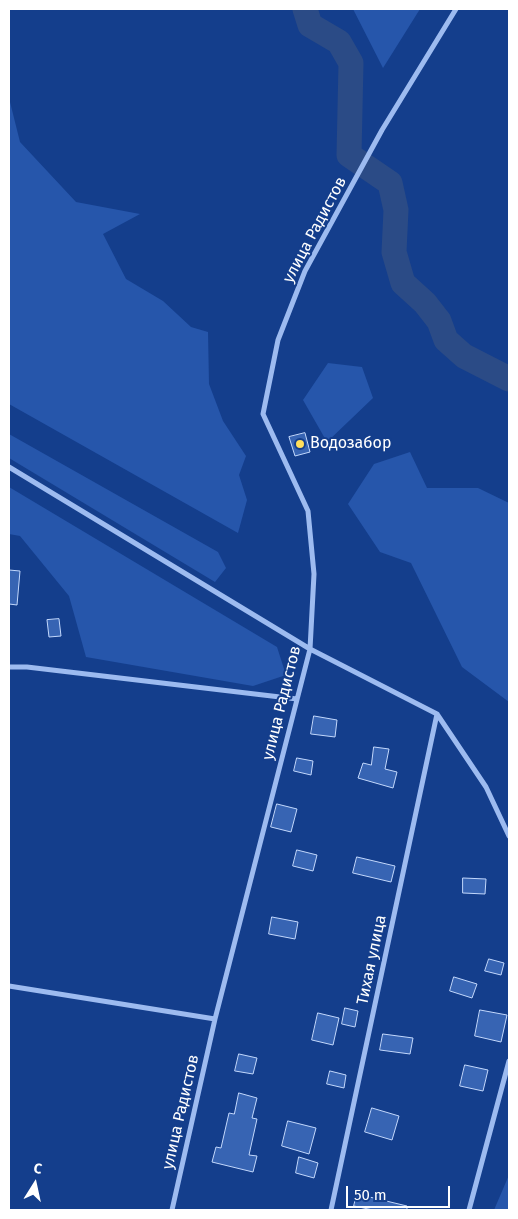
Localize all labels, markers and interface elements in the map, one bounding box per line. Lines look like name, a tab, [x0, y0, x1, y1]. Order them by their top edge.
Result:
street label: улица Радистов	[279, 174, 351, 286]
place label: Водозабор	[310, 434, 391, 454]
marker: Водозабор	[294, 438, 306, 450]
street label: улица Радистов	[258, 644, 306, 762]
street label: Тихая улица	[353, 913, 391, 1007]
street label: улица Радистов	[158, 1053, 204, 1171]
north arrow	[10, 1159, 60, 1209]
text: С	[32, 1160, 43, 1178]
scale bar	[348, 1176, 452, 1208]
text: 50 m	[354, 1186, 387, 1204]

